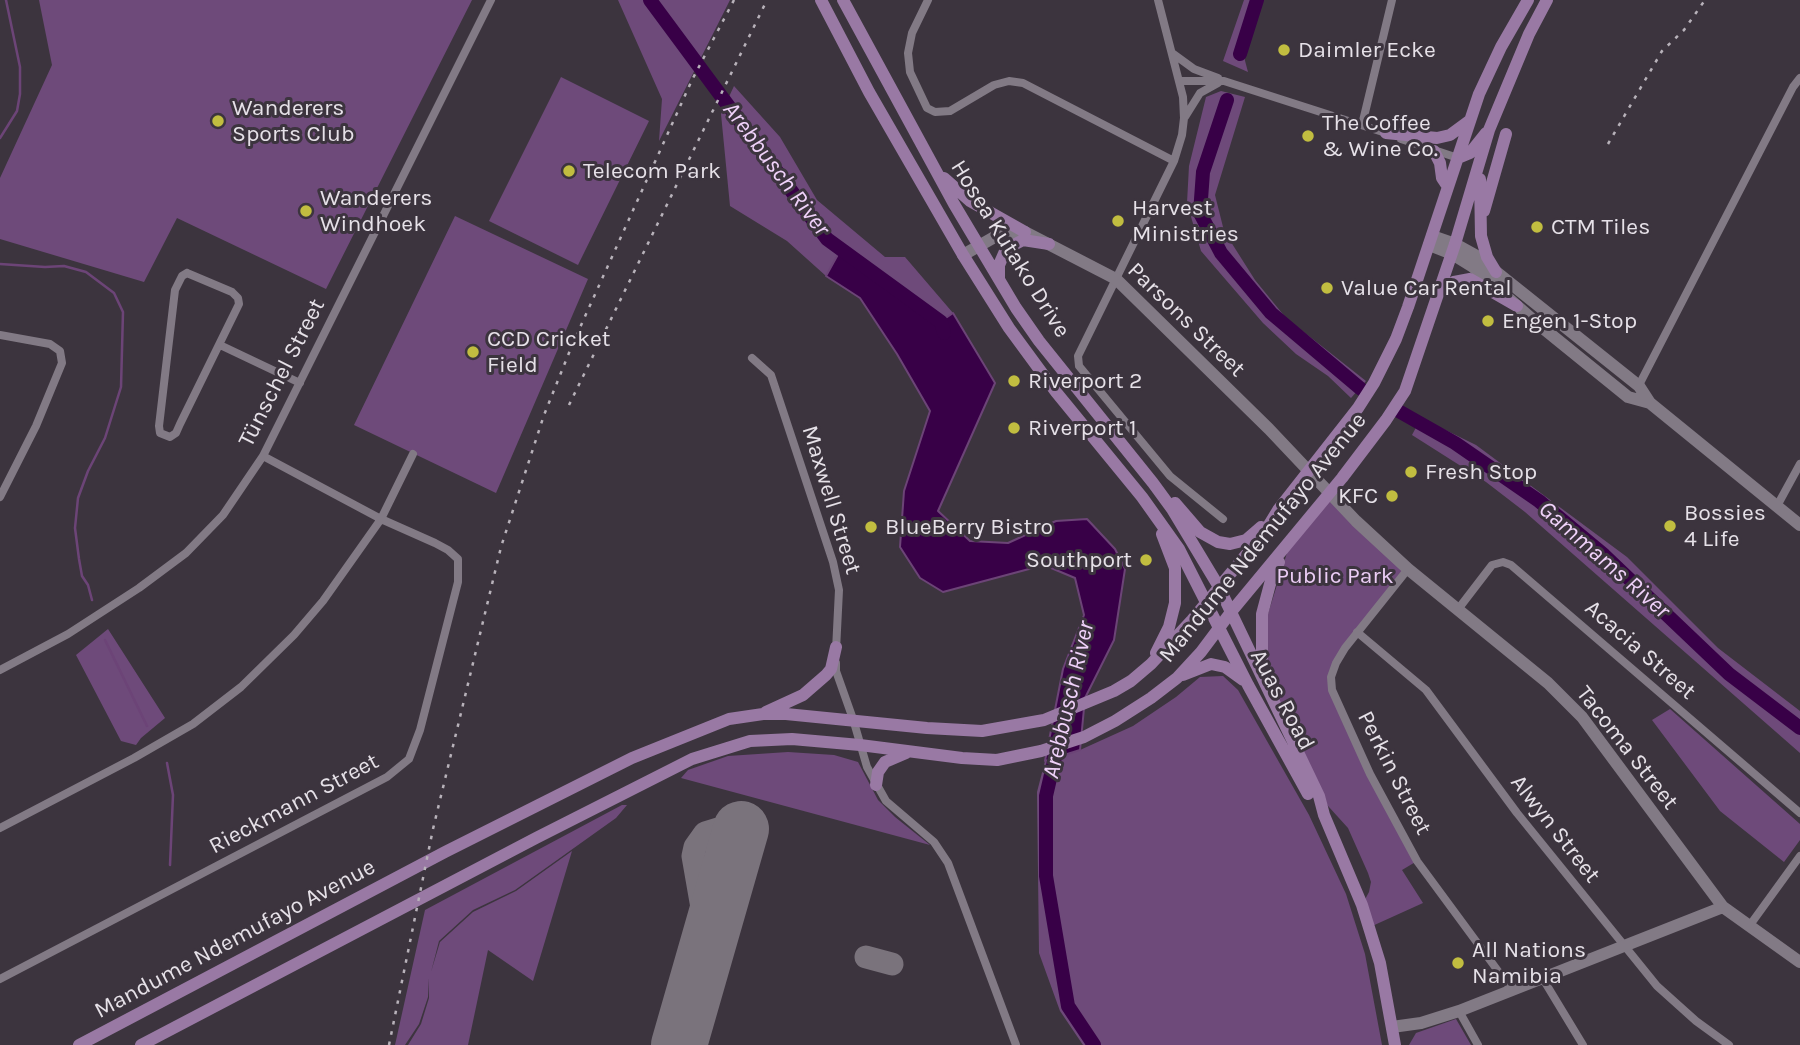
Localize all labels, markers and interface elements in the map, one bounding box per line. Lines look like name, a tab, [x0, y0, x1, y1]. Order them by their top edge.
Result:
place label: Daimler Ecke	[1298, 36, 1436, 64]
marker: Daimler Ecke	[1276, 42, 1292, 58]
place label: Wanderers Sports Club	[232, 94, 355, 148]
water label: Arebbusch River	[716, 96, 836, 242]
place label: The Coffee & Wine Co.	[1322, 109, 1438, 163]
marker: Wanderers Sports Club	[210, 113, 226, 129]
marker: The Coffee & Wine Co.	[1300, 128, 1316, 144]
street label: Hosea Kutako Drive	[944, 155, 1076, 343]
place label: Telecom Park	[583, 157, 721, 185]
marker: Telecom Park	[561, 163, 577, 179]
place label: Wanderers Windhoek	[320, 184, 432, 238]
place label: Harvest Ministries	[1132, 194, 1239, 248]
marker: Wanderers Windhoek	[298, 203, 314, 219]
marker: Harvest Ministries	[1110, 213, 1126, 229]
place label: CTM Tiles	[1551, 213, 1650, 241]
marker: CTM Tiles	[1529, 219, 1545, 235]
street label: Parsons Street	[1121, 257, 1251, 383]
place label: Value Car Rental	[1341, 274, 1512, 302]
marker: Value Car Rental	[1319, 280, 1335, 296]
street label: Tünschel Street	[233, 294, 331, 452]
place label: Engen 1-Stop	[1502, 307, 1637, 335]
marker: Engen 1-Stop	[1480, 313, 1496, 329]
place label: CCD Cricket Field	[487, 325, 610, 379]
marker: CCD Cricket Field	[465, 344, 481, 360]
place label: Riverport 2	[1028, 367, 1142, 395]
marker: Riverport 2	[1006, 373, 1022, 389]
street label: Mandume Ndemufayo Avenue	[1153, 407, 1373, 669]
place label: Riverport 1	[1028, 414, 1137, 442]
marker: Riverport 1	[1006, 420, 1022, 436]
street label: Maxwell Street	[795, 422, 867, 578]
place label: Fresh Stop	[1425, 458, 1537, 486]
marker: Fresh Stop	[1403, 464, 1419, 480]
place label: KFC	[1338, 482, 1378, 510]
marker: KFC	[1384, 488, 1400, 504]
water label: Gammams River	[1532, 495, 1676, 625]
place label: Bossies 4 Life	[1684, 499, 1766, 553]
place label: BlueBerry Bistro	[885, 513, 1053, 541]
marker: Bossies 4 Life	[1662, 518, 1678, 534]
marker: BlueBerry Bistro	[863, 519, 879, 535]
place label: Southport	[1026, 546, 1132, 574]
marker: Southport	[1138, 552, 1154, 568]
park label: Public Park	[1276, 562, 1394, 590]
street label: Acacia Street	[1579, 594, 1701, 706]
water label: Arebbusch River	[1037, 618, 1101, 782]
street label: Auas Road	[1244, 645, 1320, 755]
street label: Tacoma Street	[1570, 681, 1684, 815]
street label: Perkin Street	[1351, 707, 1437, 839]
street label: Rieckmann Street	[204, 748, 384, 860]
street label: Alwyn Street	[1504, 769, 1606, 889]
street label: Mandume Ndemufayo Avenue	[90, 853, 380, 1025]
place label: All Nations Namibia	[1472, 936, 1586, 990]
marker: All Nations Namibia	[1450, 955, 1466, 971]

